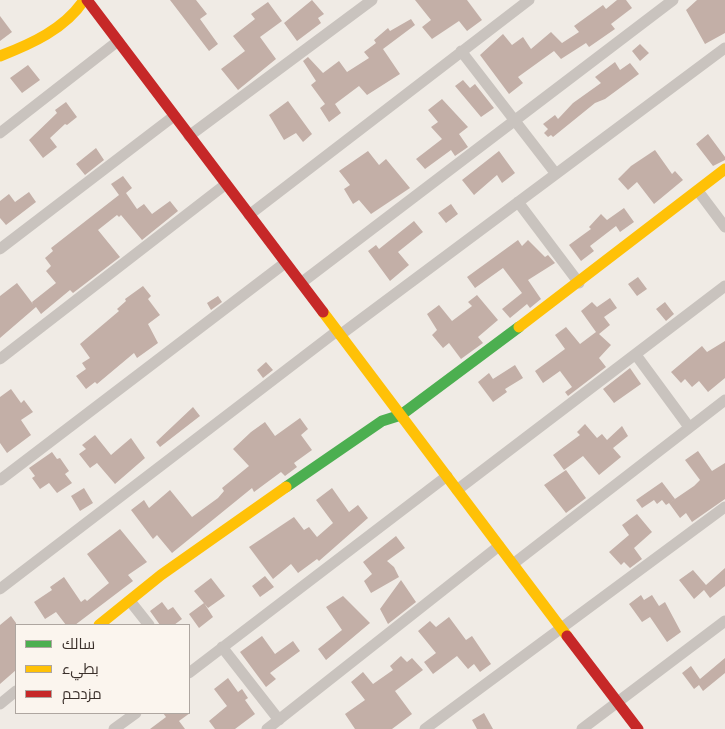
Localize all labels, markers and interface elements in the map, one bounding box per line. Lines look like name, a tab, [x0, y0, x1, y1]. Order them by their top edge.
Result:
legend	[15, 624, 190, 714]
text: سالك	[62, 633, 95, 654]
text: بطيء	[62, 658, 99, 679]
text: مزدحم	[62, 683, 102, 704]

